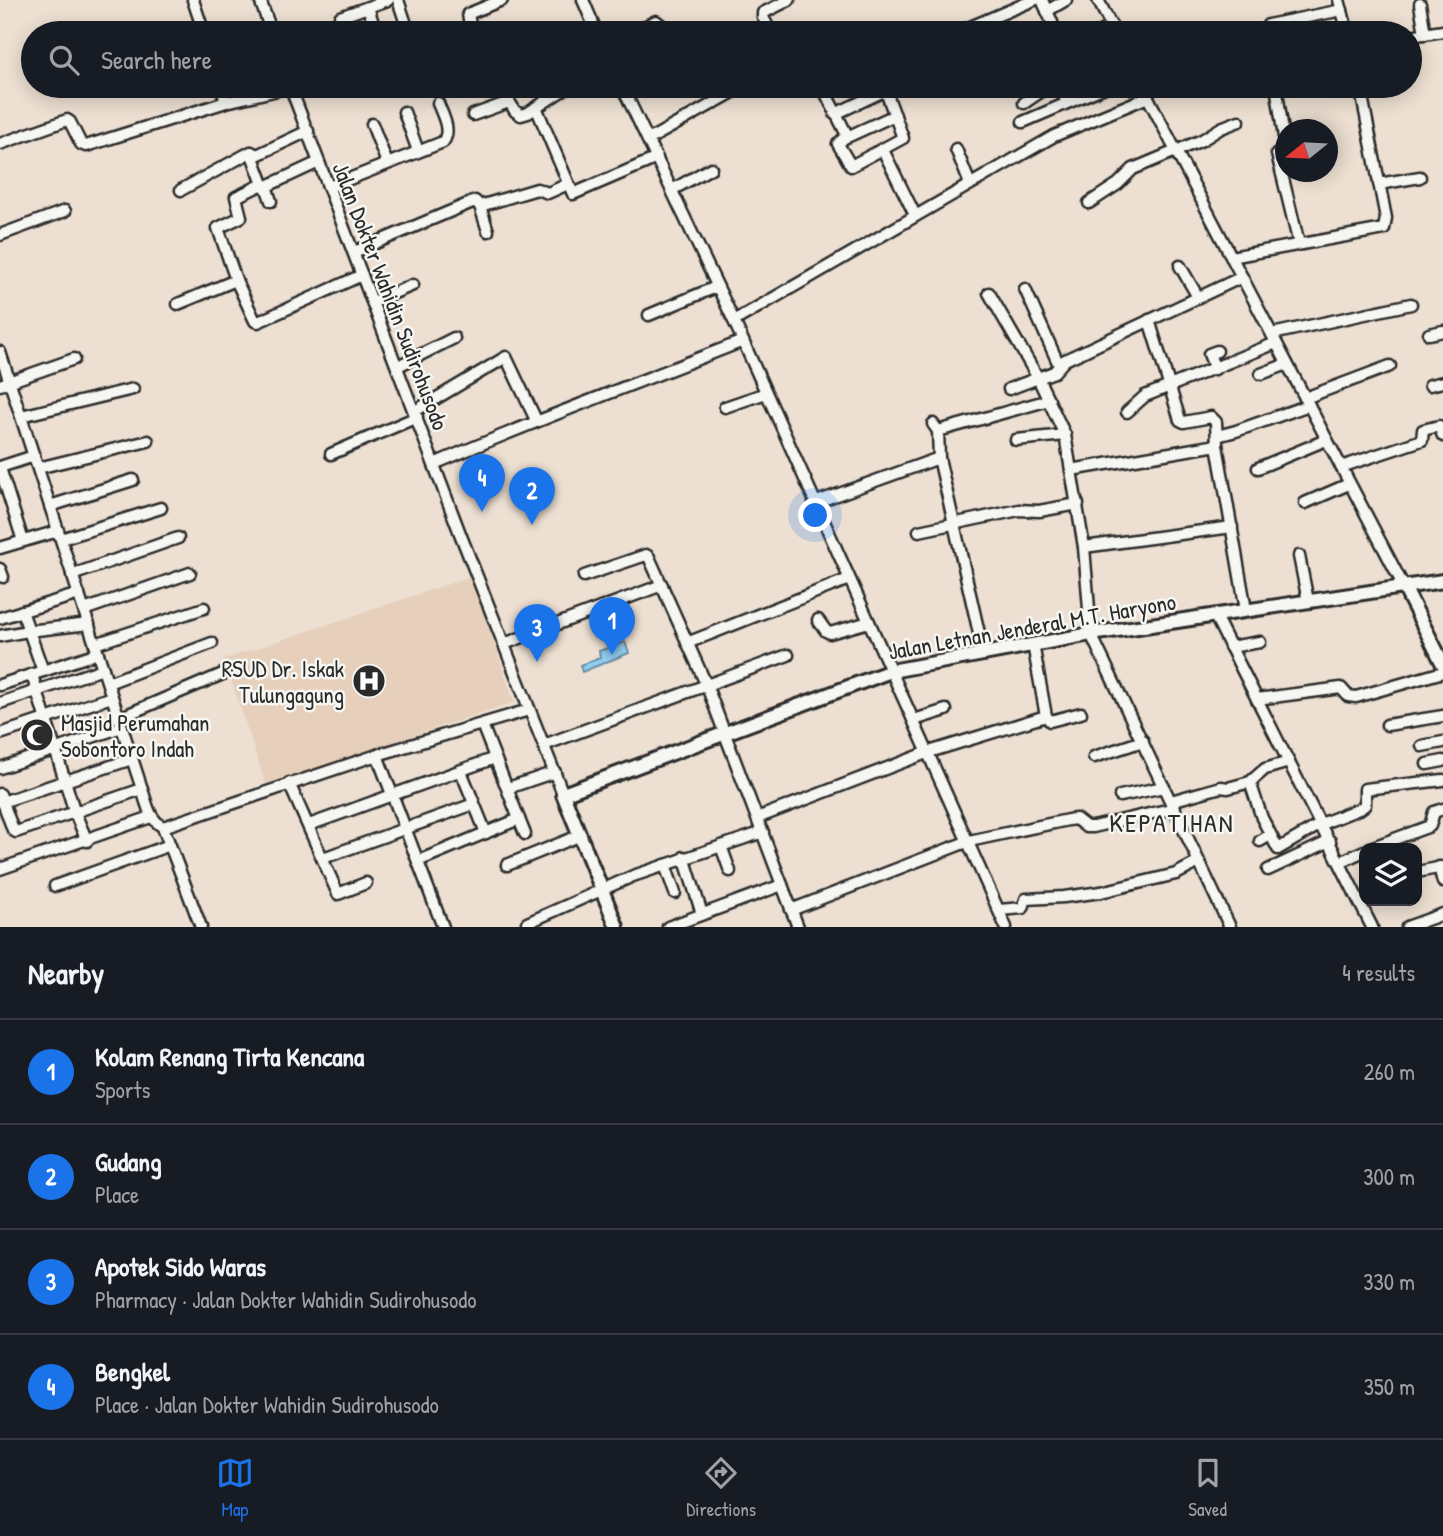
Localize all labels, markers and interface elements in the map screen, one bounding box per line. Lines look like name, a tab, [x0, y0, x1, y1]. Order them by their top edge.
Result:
search box	[21, 21, 1422, 98]
icon: search	[45, 41, 83, 79]
text: Search here	[101, 42, 212, 77]
north arrow	[1275, 119, 1338, 182]
street label: Jalan Dokter Wahidin Sudirohusodo	[326, 158, 456, 434]
pin: 4	[459, 454, 505, 512]
pin: 2	[509, 467, 555, 525]
your location	[798, 498, 832, 532]
street label: Jalan Letnan Jenderal M.T. Haryono	[886, 585, 1178, 667]
pin: 1	[589, 597, 635, 655]
pin: 3	[514, 604, 560, 662]
place label: RSUD Dr. Iskak Tulungagung	[222, 653, 344, 710]
hospital icon: RSUD Dr. Iskak Tulungagung	[350, 662, 388, 700]
place label: Masjid Perumahan Sobontoro Indah	[61, 707, 209, 764]
mosque icon: Masjid Perumahan Sobontoro Indah	[18, 716, 56, 754]
district label: KEPATIHAN	[1109, 805, 1235, 840]
map controls	[1359, 843, 1422, 906]
button: layers	[1359, 843, 1422, 906]
text: Nearby	[28, 953, 104, 993]
text: 4 results	[1342, 957, 1415, 988]
text: Kolam Renang Tirta Kencana	[95, 1039, 364, 1074]
text: 1	[47, 1056, 55, 1087]
text: 260 m	[1364, 1056, 1415, 1087]
text: Sports	[95, 1074, 150, 1105]
text: Gudang	[95, 1144, 162, 1179]
text: 2	[46, 1161, 56, 1192]
text: 300 m	[1363, 1161, 1415, 1192]
text: Place	[95, 1179, 139, 1210]
text: Apotek Sido Waras	[95, 1249, 266, 1284]
text: 3	[46, 1266, 56, 1297]
text: 330 m	[1363, 1266, 1415, 1297]
text: Pharmacy · Jalan Dokter Wahidin Sudirohusodo	[95, 1284, 476, 1315]
text: Bengkel	[95, 1354, 170, 1389]
text: 4	[47, 1371, 55, 1402]
text: 350 m	[1364, 1371, 1415, 1402]
text: Place · Jalan Dokter Wahidin Sudirohusodo	[95, 1389, 439, 1420]
tab: Map	[216, 1454, 254, 1522]
tab: Directions	[686, 1454, 756, 1522]
tab: Saved	[1188, 1454, 1227, 1522]

